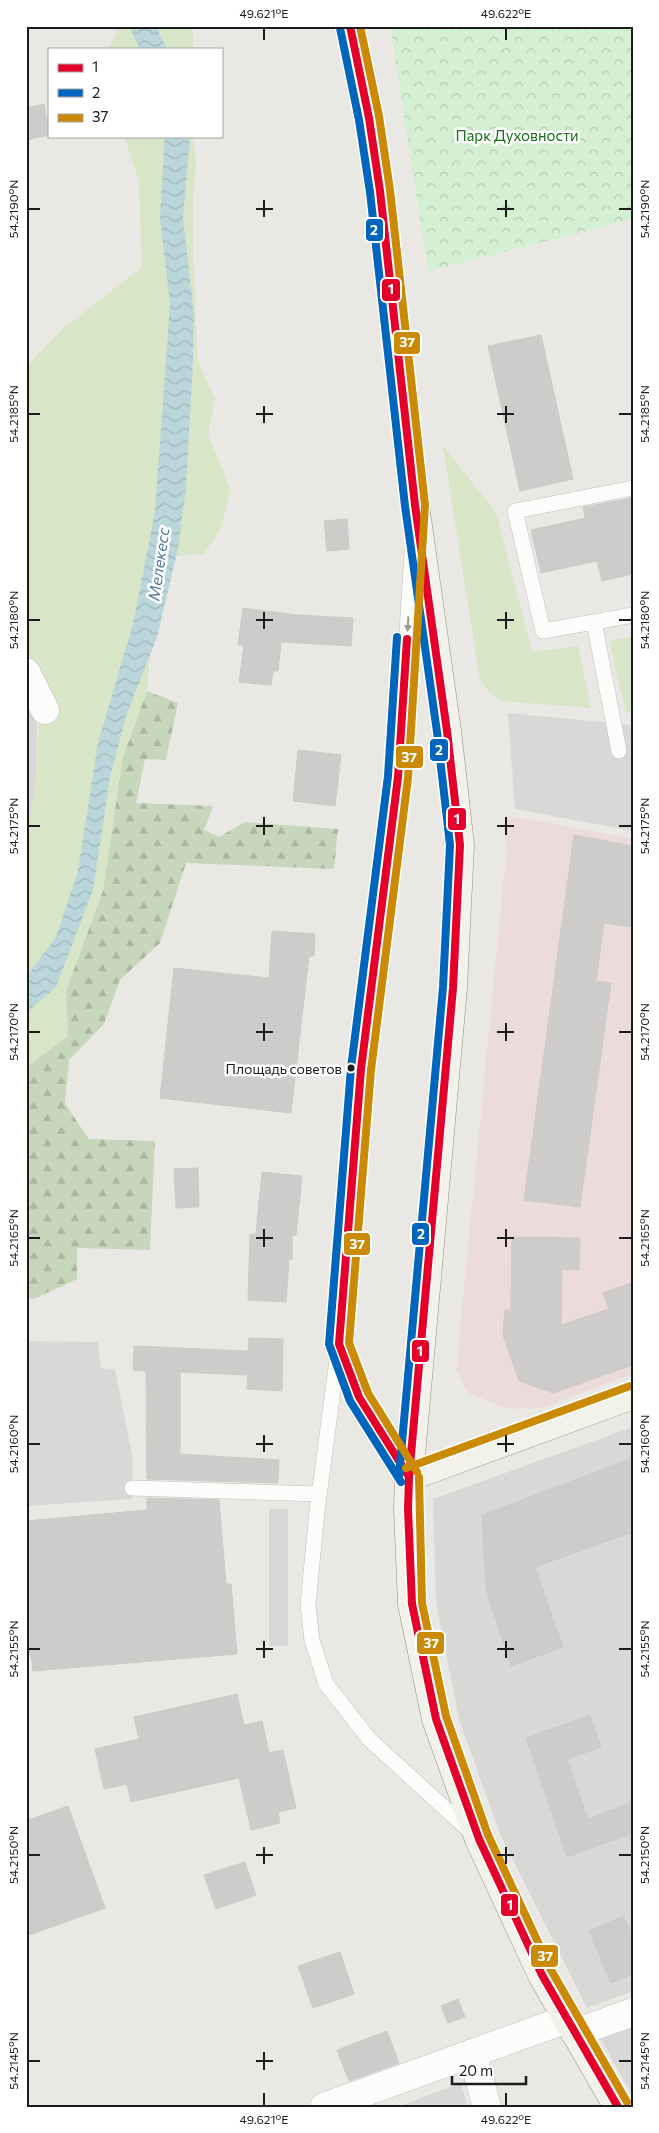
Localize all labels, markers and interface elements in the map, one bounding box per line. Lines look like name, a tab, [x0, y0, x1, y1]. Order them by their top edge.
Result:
text: 49.621°E	[240, 6, 288, 20]
text: 49.622°E	[481, 6, 531, 20]
legend	[48, 48, 222, 138]
text: 1	[92, 57, 98, 75]
text: 2	[92, 83, 100, 101]
text: 37	[92, 107, 108, 125]
park label: Парк Духовности	[455, 126, 579, 144]
text: 54.2190°N	[6, 180, 20, 238]
text: 54.2190°N	[637, 180, 651, 238]
line badge: 2	[365, 218, 384, 242]
text: 2	[370, 221, 378, 238]
line badge: 1	[381, 278, 401, 302]
text: 1	[388, 280, 394, 297]
line badge: 37	[393, 331, 421, 355]
text: 37	[399, 333, 415, 350]
text: 54.2185°N	[6, 385, 20, 443]
text: 54.2185°N	[637, 385, 651, 443]
water label: Мелекесс	[143, 526, 173, 602]
text: 54.2180°N	[6, 591, 20, 649]
text: 54.2180°N	[637, 591, 651, 649]
one-way arrow	[403, 616, 411, 632]
line badge: 2	[429, 738, 449, 762]
text: 2	[435, 741, 443, 758]
line badge: 37	[395, 745, 424, 769]
text: 37	[401, 748, 417, 765]
text: 54.2175°N	[6, 798, 20, 854]
text: 54.2175°N	[637, 798, 651, 854]
line badge: 1	[447, 807, 467, 831]
text: 1	[454, 810, 460, 827]
text: 54.2170°N	[6, 1003, 20, 1061]
text: 54.2170°N	[637, 1003, 651, 1061]
place label: Площадь советов	[226, 1060, 342, 1077]
marker: Площадь советов	[346, 1063, 356, 1073]
text: 54.2165°N	[6, 1209, 20, 1267]
text: 54.2165°N	[637, 1209, 651, 1267]
line badge: 2	[411, 1222, 430, 1246]
text: 2	[417, 1225, 425, 1242]
line badge: 37	[343, 1232, 371, 1256]
text: 37	[349, 1235, 365, 1252]
line badge: 1	[411, 1339, 430, 1363]
text: 1	[417, 1342, 423, 1359]
text: 54.2160°N	[6, 1415, 20, 1473]
text: 54.2160°N	[637, 1415, 651, 1473]
text: 54.2155°N	[6, 1620, 20, 1678]
text: 54.2155°N	[637, 1620, 651, 1678]
line badge: 37	[416, 1631, 445, 1655]
text: 37	[423, 1634, 439, 1651]
text: 54.2150°N	[6, 1826, 20, 1884]
text: 54.2150°N	[637, 1826, 651, 1884]
line badge: 1	[500, 1893, 519, 1917]
text: 1	[507, 1896, 513, 1913]
line badge: 37	[530, 1944, 559, 1968]
text: 37	[537, 1947, 553, 1964]
text: 54.2145°N	[6, 2032, 20, 2090]
text: 54.2145°N	[637, 2032, 651, 2090]
scale bar	[452, 2053, 525, 2085]
text: 20 m	[459, 2061, 493, 2079]
text: 49.621°E	[240, 2112, 288, 2126]
text: 49.622°E	[481, 2112, 531, 2126]

